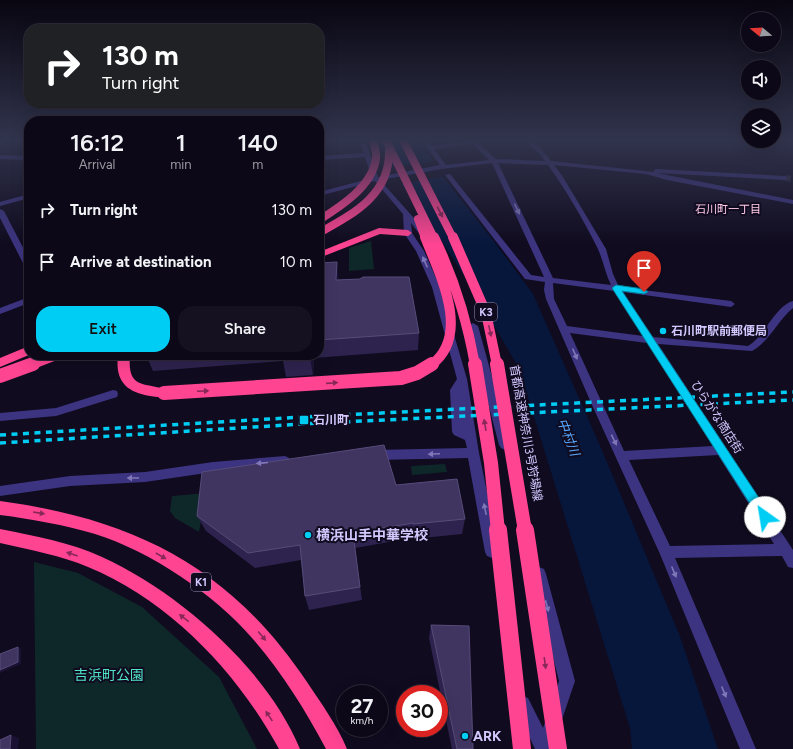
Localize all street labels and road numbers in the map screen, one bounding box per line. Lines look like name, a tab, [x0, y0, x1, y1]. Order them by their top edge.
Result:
road number: K3	[475, 303, 497, 321]
street label: 首都高速神奈川3号狩場線	[507, 364, 545, 502]
street label: ひらがな商店街	[688, 378, 746, 456]
road number: K1	[191, 573, 211, 591]

